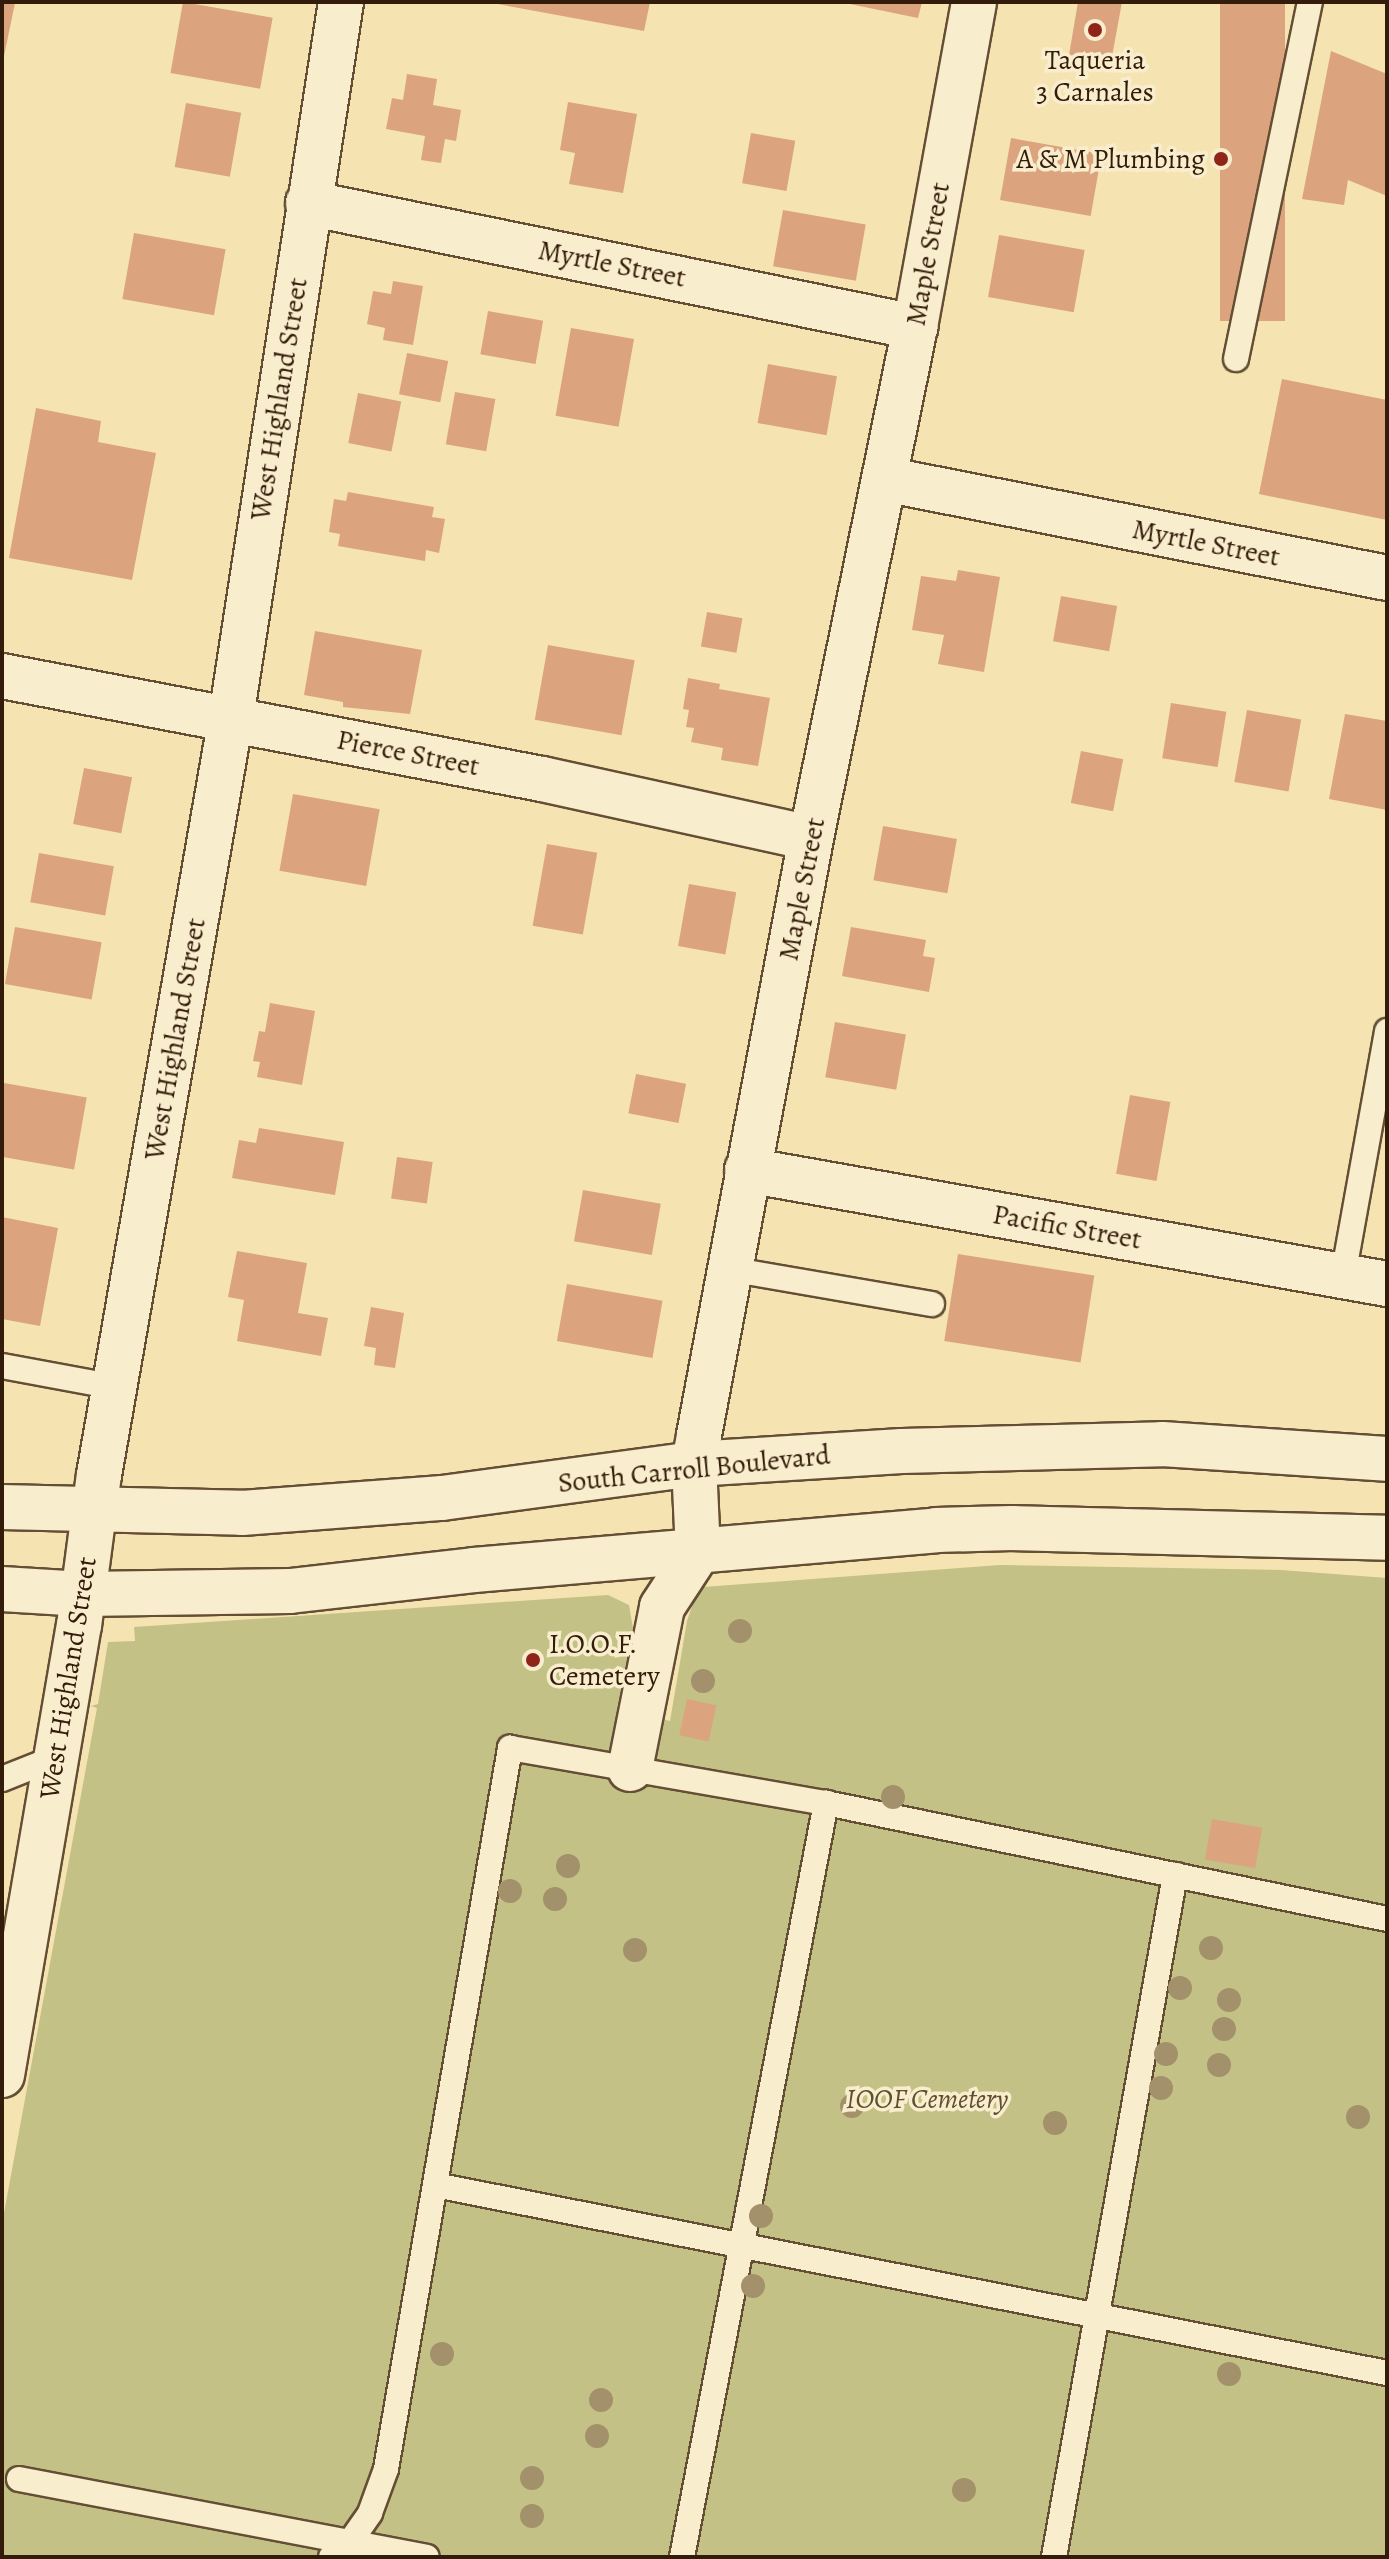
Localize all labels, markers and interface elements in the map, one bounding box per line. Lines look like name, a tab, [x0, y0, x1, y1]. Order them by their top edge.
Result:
marker: Taqueria 3 Carnales	[1086, 21, 1104, 39]
place label: Taqueria 3 Carnales	[1036, 43, 1154, 109]
place label: A & M Plumbing	[1017, 142, 1205, 176]
marker: A & M Plumbing	[1212, 150, 1230, 168]
street label: Maple Street	[899, 180, 957, 328]
street label: Myrtle Street	[535, 233, 689, 295]
street label: West Highland Street	[243, 275, 315, 523]
street label: Myrtle Street	[1129, 512, 1283, 574]
street label: Pierce Street	[334, 723, 482, 783]
street label: Maple Street	[772, 815, 832, 963]
street label: West Highland Street	[137, 915, 213, 1163]
street label: Pacific Street	[990, 1197, 1144, 1257]
street label: South Carroll Boulevard	[556, 1438, 832, 1500]
street label: West Highland Street	[32, 1554, 104, 1802]
place label: I.O.O.F. Cemetery	[549, 1627, 660, 1693]
marker: I.O.O.F. Cemetery	[524, 1651, 542, 1669]
park label: IOOF Cemetery	[846, 2082, 1008, 2116]

